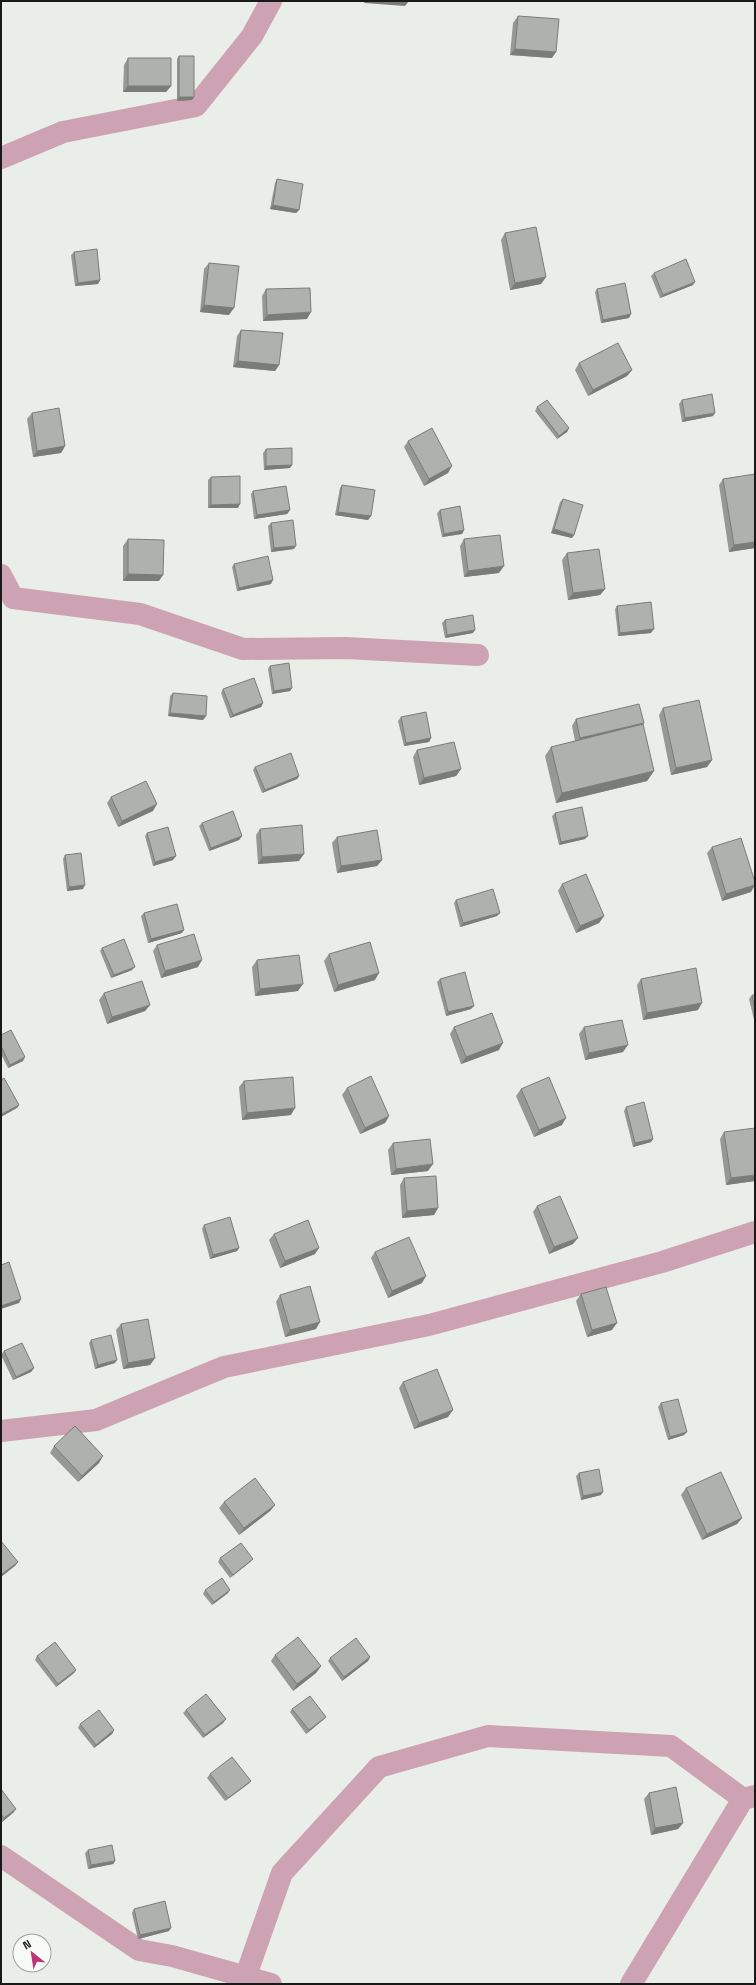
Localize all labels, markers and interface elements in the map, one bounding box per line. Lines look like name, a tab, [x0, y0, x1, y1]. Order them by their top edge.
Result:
north arrow	[12, 1933, 52, 1973]
text: N	[20, 1936, 34, 1952]

